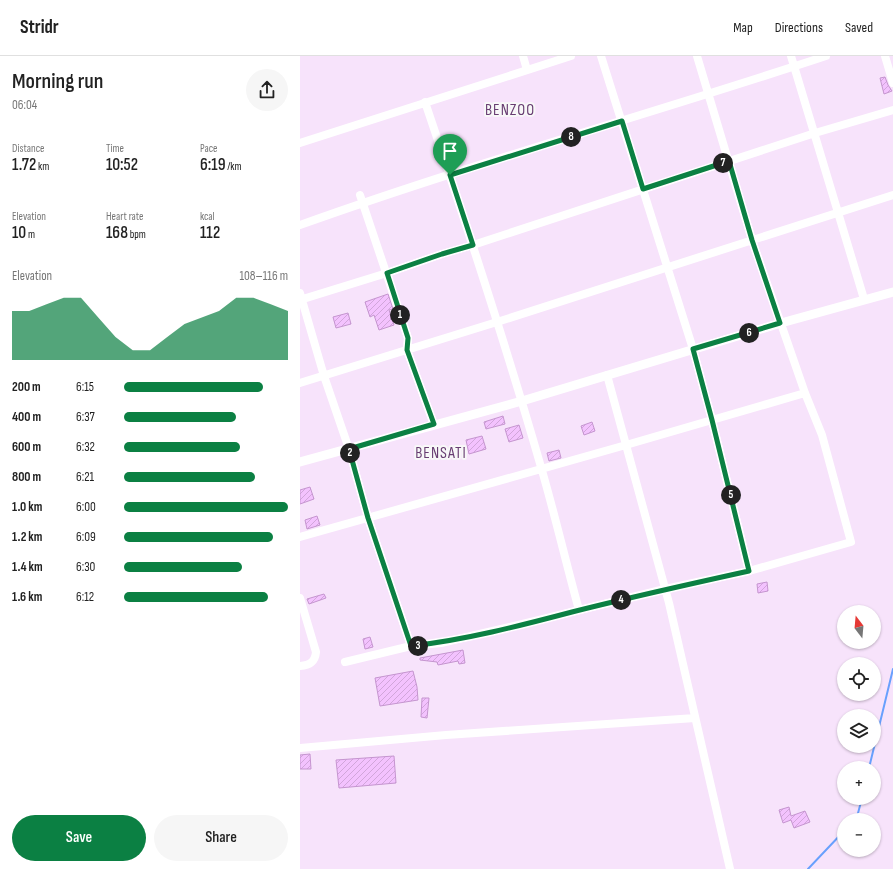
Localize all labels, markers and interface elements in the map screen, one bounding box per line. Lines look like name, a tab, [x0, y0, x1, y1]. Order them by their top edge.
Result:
text: Stridr	[20, 16, 59, 39]
text: Map	[733, 19, 753, 36]
text: Directions	[775, 19, 823, 36]
text: Saved	[845, 19, 873, 36]
text: Morning run	[12, 68, 103, 95]
button: share	[246, 69, 288, 111]
text: 06:04	[12, 97, 37, 113]
district label: BENZOO	[485, 101, 535, 120]
pin: 8	[561, 127, 581, 147]
text: 8	[568, 130, 574, 143]
pin	[433, 134, 467, 175]
icon: arrive	[439, 140, 461, 162]
text: Distance	[12, 142, 44, 155]
text: Time	[106, 142, 124, 155]
text: Pace	[200, 142, 218, 155]
pin: 7	[713, 153, 733, 173]
text: 1.72	[12, 155, 36, 175]
text: 10:52	[106, 155, 138, 175]
text: 6:19	[200, 155, 226, 175]
text: 7	[721, 156, 725, 169]
text: km	[36, 160, 49, 173]
text: /km	[226, 160, 242, 173]
text: Elevation	[12, 210, 46, 223]
text: Heart rate	[106, 210, 144, 223]
text: kcal	[200, 210, 215, 223]
text: 10	[12, 223, 26, 243]
text: 168	[106, 223, 128, 243]
text: 112	[200, 223, 220, 243]
text: m	[26, 228, 35, 241]
text: bpm	[128, 228, 146, 241]
text: Elevation	[12, 268, 52, 284]
text: 108–116 m	[240, 268, 288, 284]
pin: 1	[390, 305, 410, 325]
text: 1	[398, 308, 402, 321]
pin: 6	[739, 323, 759, 343]
text: 6	[746, 326, 752, 339]
text: 200 m	[12, 379, 41, 395]
text: 6:15	[76, 379, 94, 395]
text: 400 m	[12, 409, 41, 425]
text: 6:37	[76, 409, 95, 425]
text: 600 m	[12, 439, 41, 455]
text: 6:32	[76, 439, 95, 455]
pin: 2	[340, 443, 360, 463]
district label: BENSATI	[415, 444, 467, 463]
text: 2	[348, 446, 352, 459]
text: 800 m	[12, 469, 41, 485]
text: 6:21	[76, 469, 94, 485]
pin: 5	[721, 485, 741, 505]
text: 5	[729, 488, 733, 501]
text: 1.0 km	[12, 499, 42, 515]
text: 6:00	[76, 499, 96, 515]
text: 1.2 km	[12, 529, 42, 545]
text: 6:09	[76, 529, 96, 545]
text: 1.4 km	[12, 559, 43, 575]
text: 6:30	[76, 559, 95, 575]
text: 1.6 km	[12, 589, 42, 605]
text: 6:12	[76, 589, 94, 605]
pin: 4	[611, 590, 631, 610]
text: 4	[618, 593, 624, 606]
north arrow	[837, 605, 881, 649]
map controls	[837, 605, 881, 857]
pin: 3	[408, 636, 428, 656]
text: 3	[416, 639, 420, 652]
button: locate	[837, 657, 881, 701]
button: layers	[837, 709, 881, 753]
button: +	[837, 761, 881, 805]
button: −	[837, 813, 881, 857]
button: Save	[12, 815, 146, 861]
button: Share	[154, 815, 288, 861]

